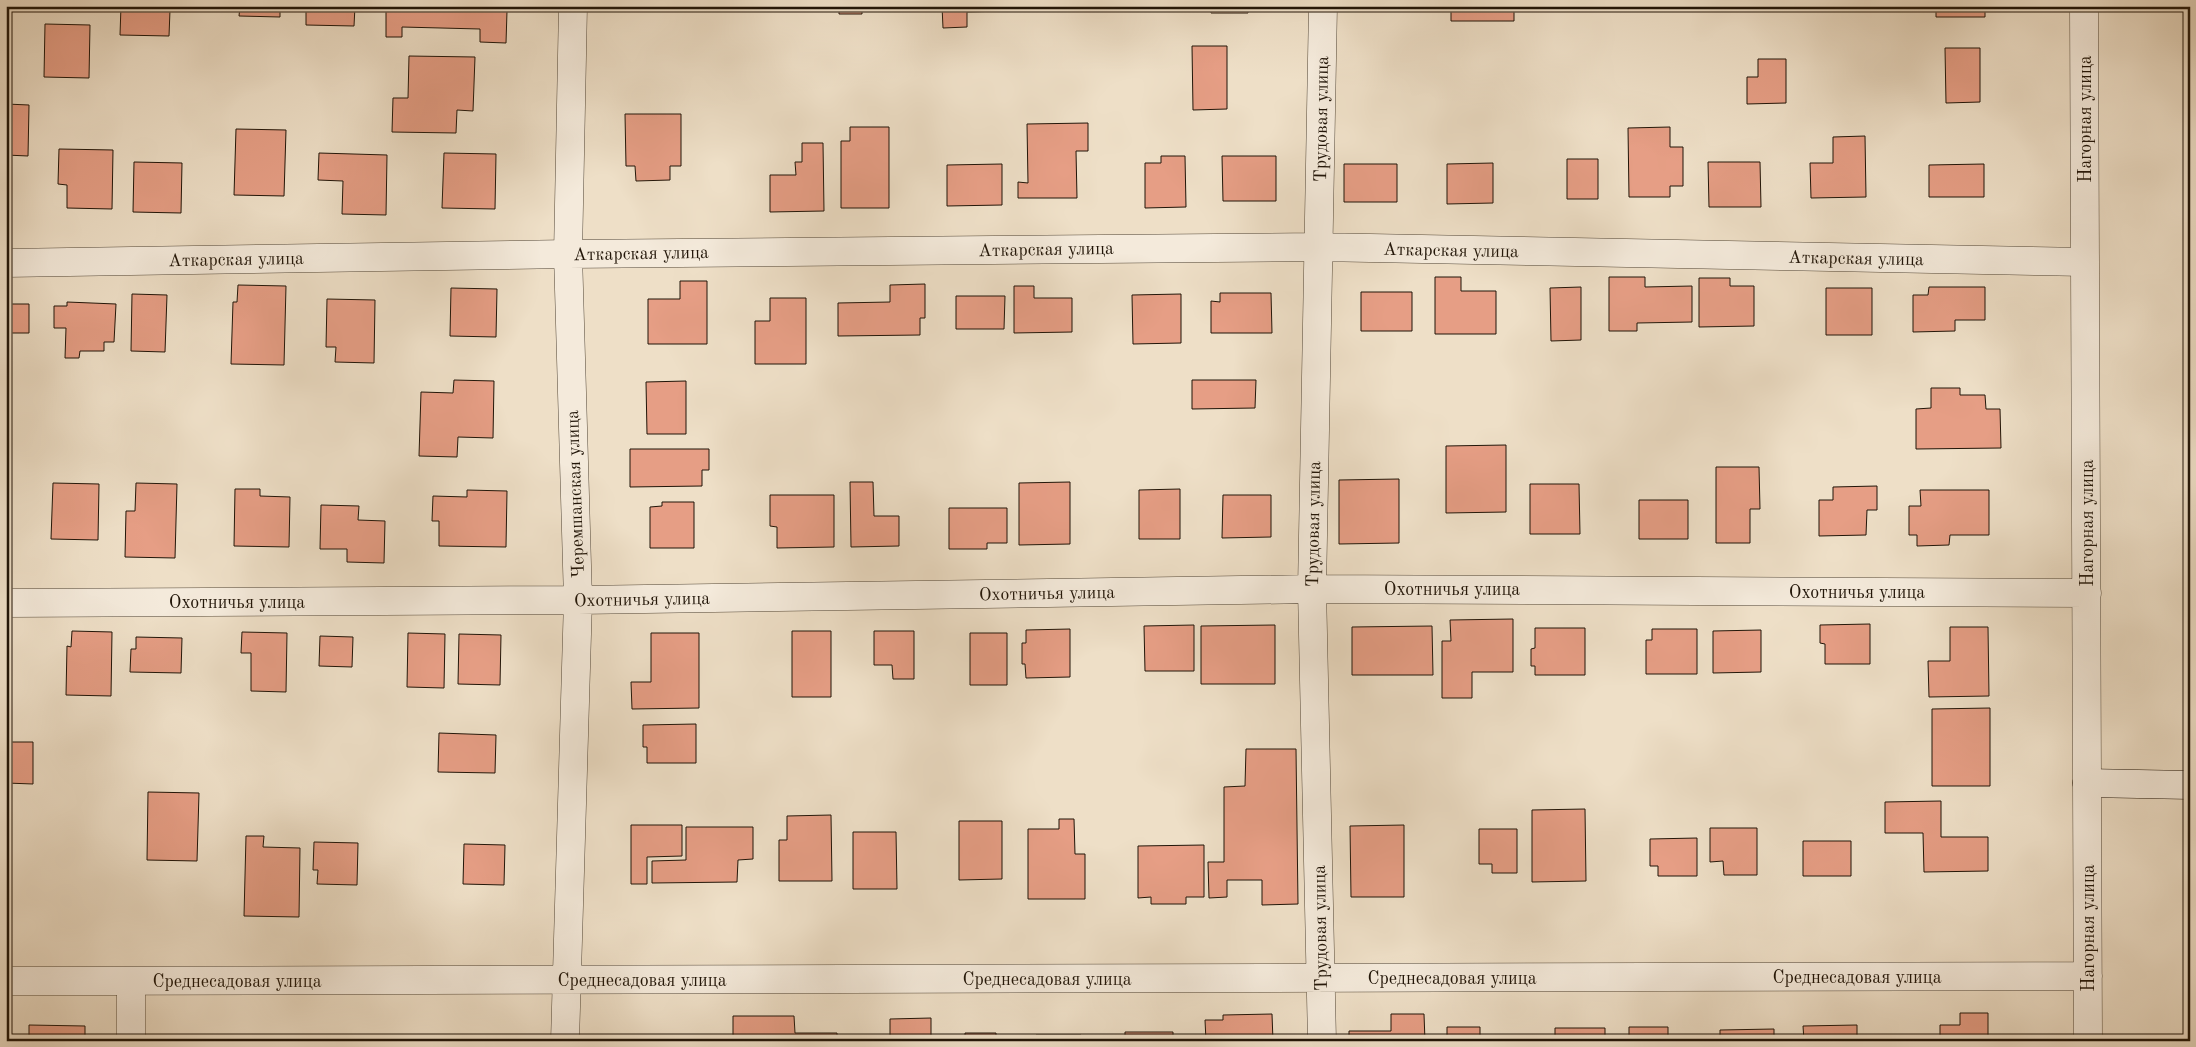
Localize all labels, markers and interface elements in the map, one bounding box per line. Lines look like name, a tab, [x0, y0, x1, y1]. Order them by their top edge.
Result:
street label: Нагорная улица	[2077, 55, 2095, 183]
street label: Трудовая улица	[1312, 56, 1332, 182]
street label: Аткарская улица	[978, 240, 1114, 260]
street label: Аткарская улица	[1383, 241, 1519, 261]
street label: Аткарская улица	[573, 244, 709, 264]
street label: Аткарская улица	[1788, 249, 1924, 269]
street label: Аткарская улица	[168, 250, 304, 270]
street label: Черемшанская улица	[564, 410, 588, 578]
street label: Нагорная улица	[2079, 459, 2097, 587]
street label: Трудовая улица	[1304, 461, 1324, 587]
street label: Охотничья улица	[1384, 581, 1520, 599]
street label: Охотничья улица	[979, 584, 1115, 604]
street label: Охотничья улица	[1789, 584, 1925, 602]
street label: Охотничья улица	[574, 590, 710, 610]
street label: Охотничья улица	[169, 594, 305, 612]
street label: Нагорная улица	[2080, 864, 2098, 992]
street label: Трудовая улица	[1311, 865, 1331, 991]
street label: Среднесадовая улица	[1772, 969, 1942, 987]
street label: Среднесадовая улица	[1367, 970, 1537, 988]
street label: Среднесадовая улица	[962, 971, 1132, 989]
street label: Среднесадовая улица	[557, 972, 727, 990]
street label: Среднесадовая улица	[152, 973, 322, 991]

